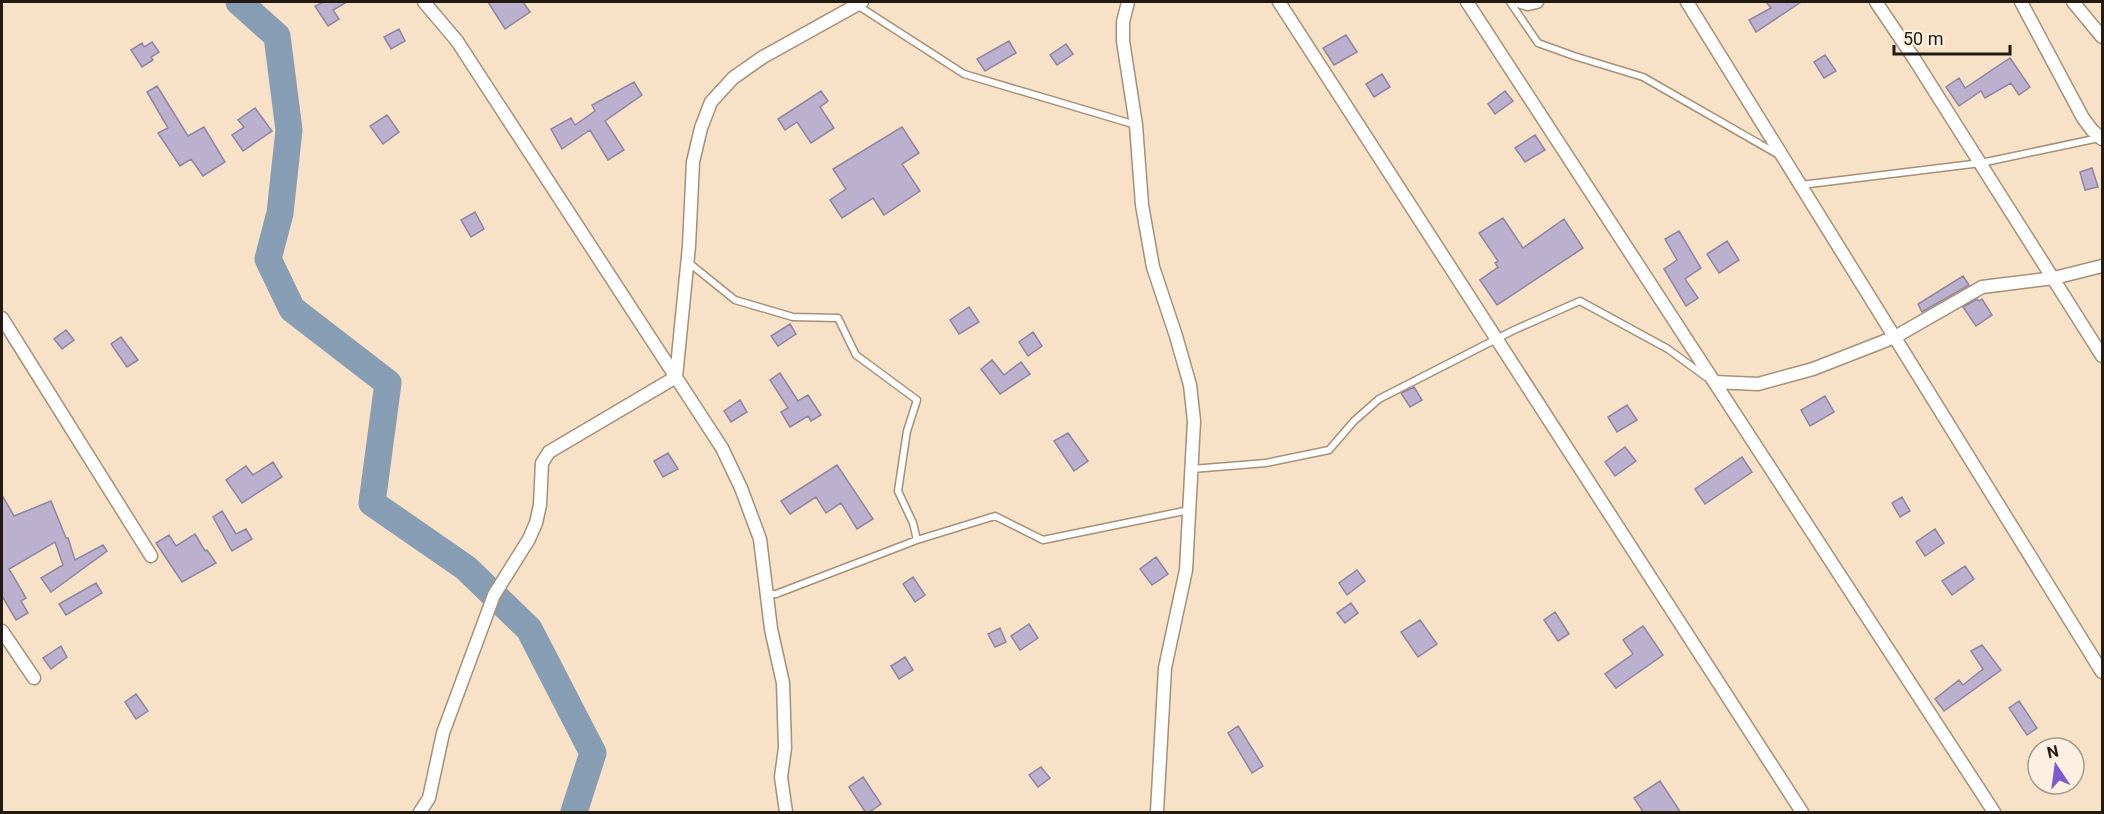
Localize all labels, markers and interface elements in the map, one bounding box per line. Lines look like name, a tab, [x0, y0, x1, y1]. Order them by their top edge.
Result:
scale bar	[1894, 18, 2010, 56]
text: 50 m	[1903, 28, 1943, 49]
north arrow	[2026, 736, 2086, 796]
text: N	[2045, 741, 2060, 762]

